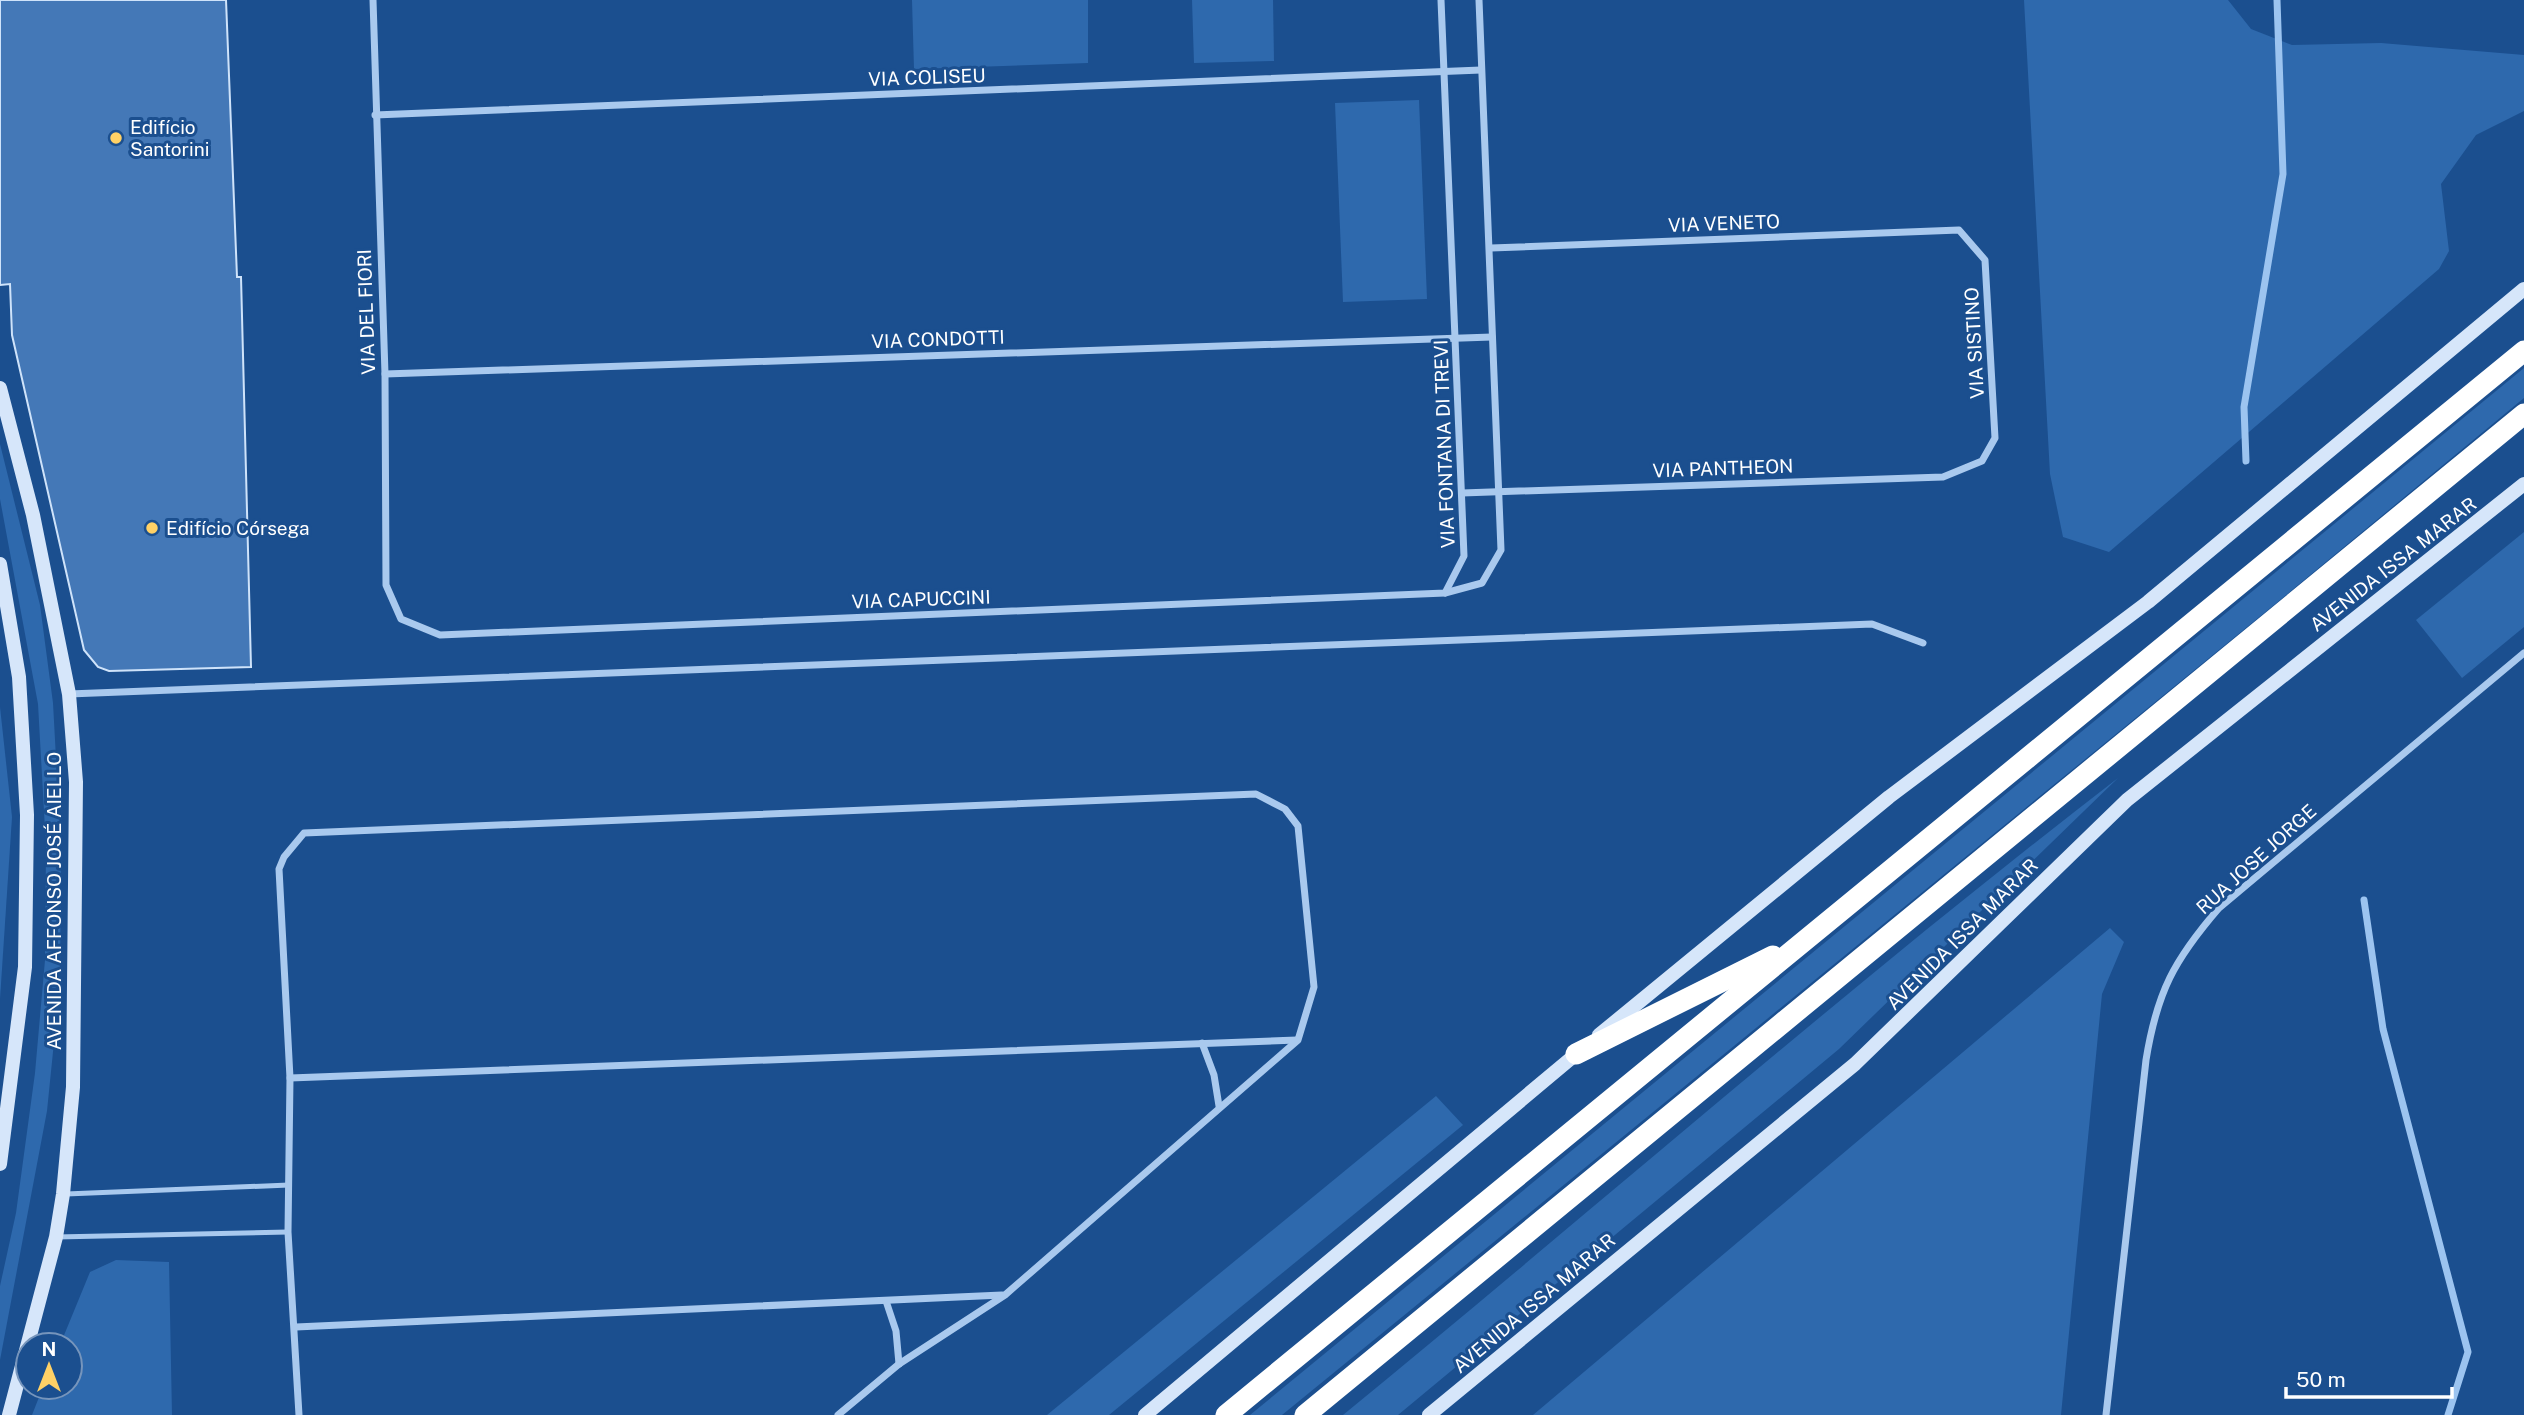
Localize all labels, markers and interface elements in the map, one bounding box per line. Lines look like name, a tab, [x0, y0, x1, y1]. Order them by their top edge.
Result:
street label: VIA COLISEU	[868, 64, 986, 90]
place label: Edifício Santorini	[130, 116, 210, 160]
marker: Edifício Santorini	[108, 130, 124, 146]
street label: VIA VENETO	[1668, 210, 1780, 236]
street label: VIA DEL FIORI	[353, 249, 379, 375]
street label: VIA SISTINO	[1960, 287, 1988, 399]
street label: VIA CONDOTTI	[871, 326, 1005, 352]
street label: VIA FONTANA DI TREVI	[1429, 339, 1459, 549]
street label: VIA PANTHEON	[1652, 455, 1794, 481]
street label: AVENIDA ISSA MARAR	[2306, 492, 2480, 636]
place label: Edifício Córsega	[166, 517, 310, 539]
marker: Edifício Córsega	[144, 520, 160, 536]
street label: VIA CAPUCCINI	[851, 586, 991, 612]
street label: AVENIDA AFFONSO JOSÉ AIELLO	[43, 752, 65, 1050]
street label: RUA JOSE JORGE	[2192, 800, 2320, 918]
street label: AVENIDA ISSA MARAR	[1882, 854, 2042, 1014]
street label: AVENIDA ISSA MARAR	[1448, 1229, 1620, 1377]
north arrow	[14, 1331, 84, 1401]
text: N	[42, 1338, 56, 1360]
scale bar	[2286, 1356, 2452, 1400]
text: 50 m	[2296, 1367, 2346, 1392]

